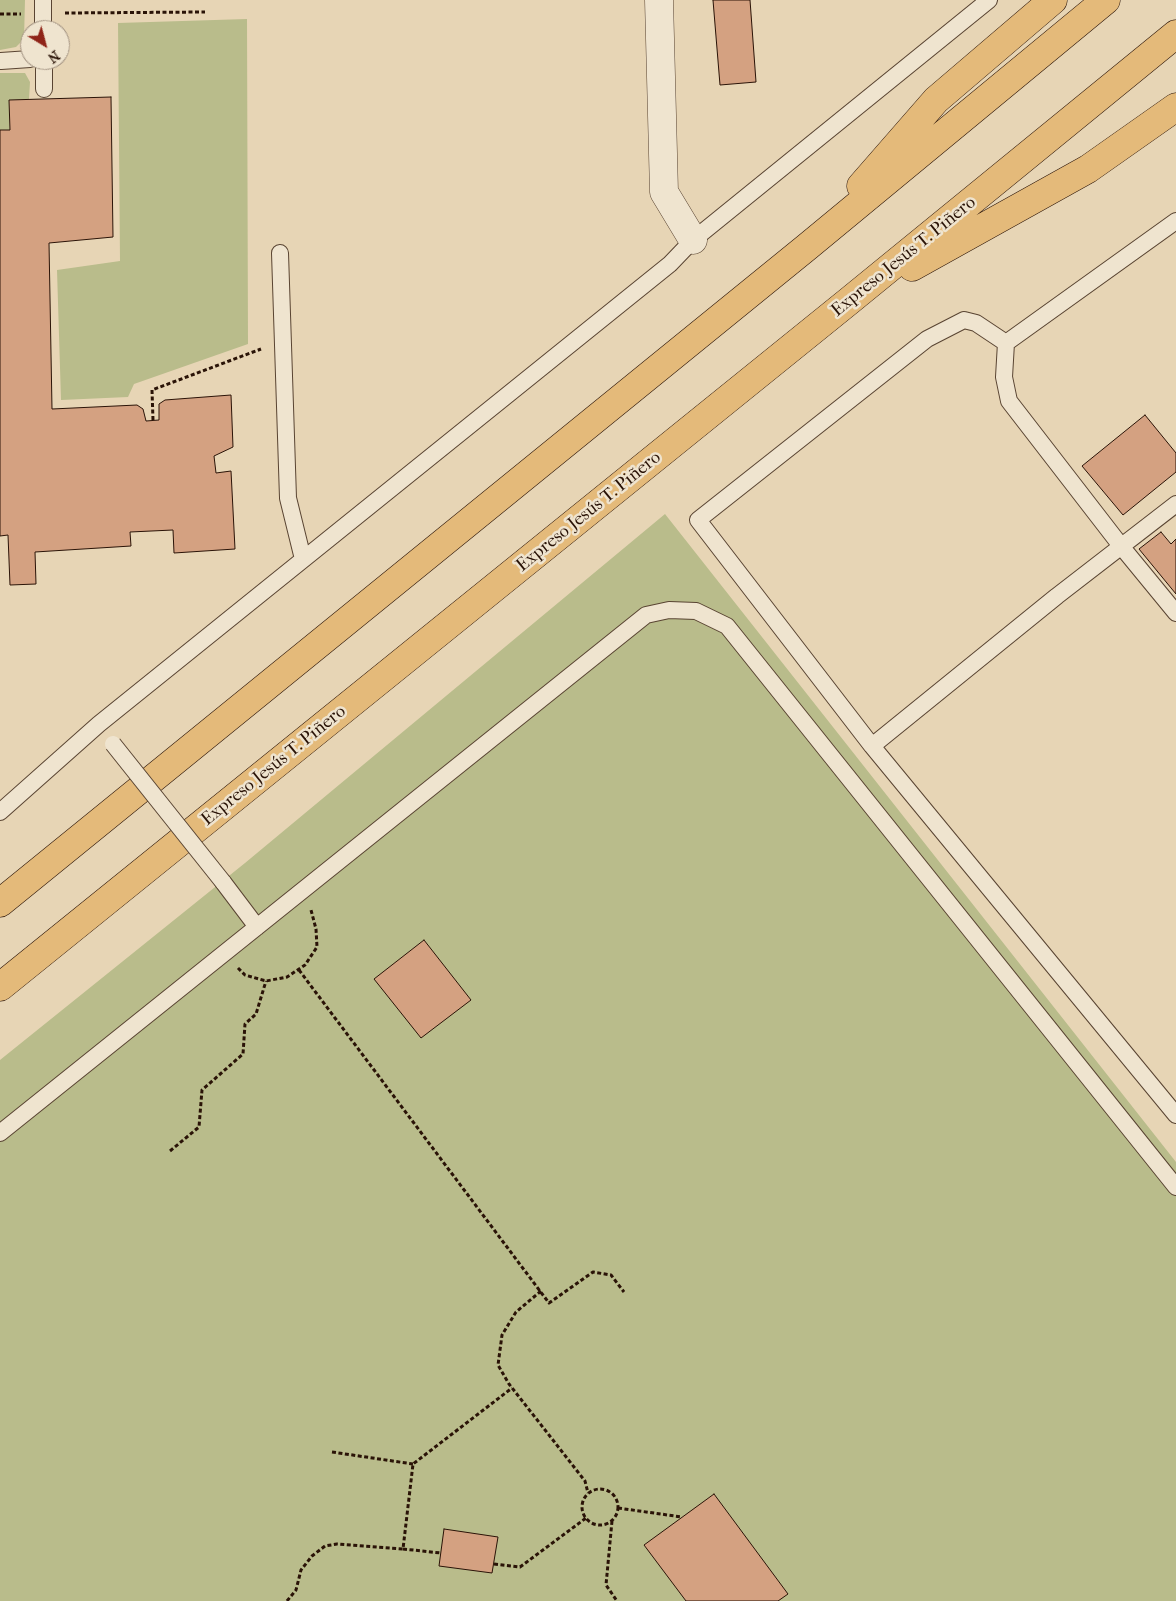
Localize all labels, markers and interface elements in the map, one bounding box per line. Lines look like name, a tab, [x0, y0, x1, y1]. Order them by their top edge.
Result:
north arrow	[20, 20, 70, 70]
text: N	[44, 47, 63, 67]
street label: Expreso Jesús T. Piñero	[827, 192, 981, 322]
street label: Expreso Jesús T. Piñero	[512, 447, 666, 577]
street label: Expreso Jesús T. Piñero	[197, 701, 351, 831]

